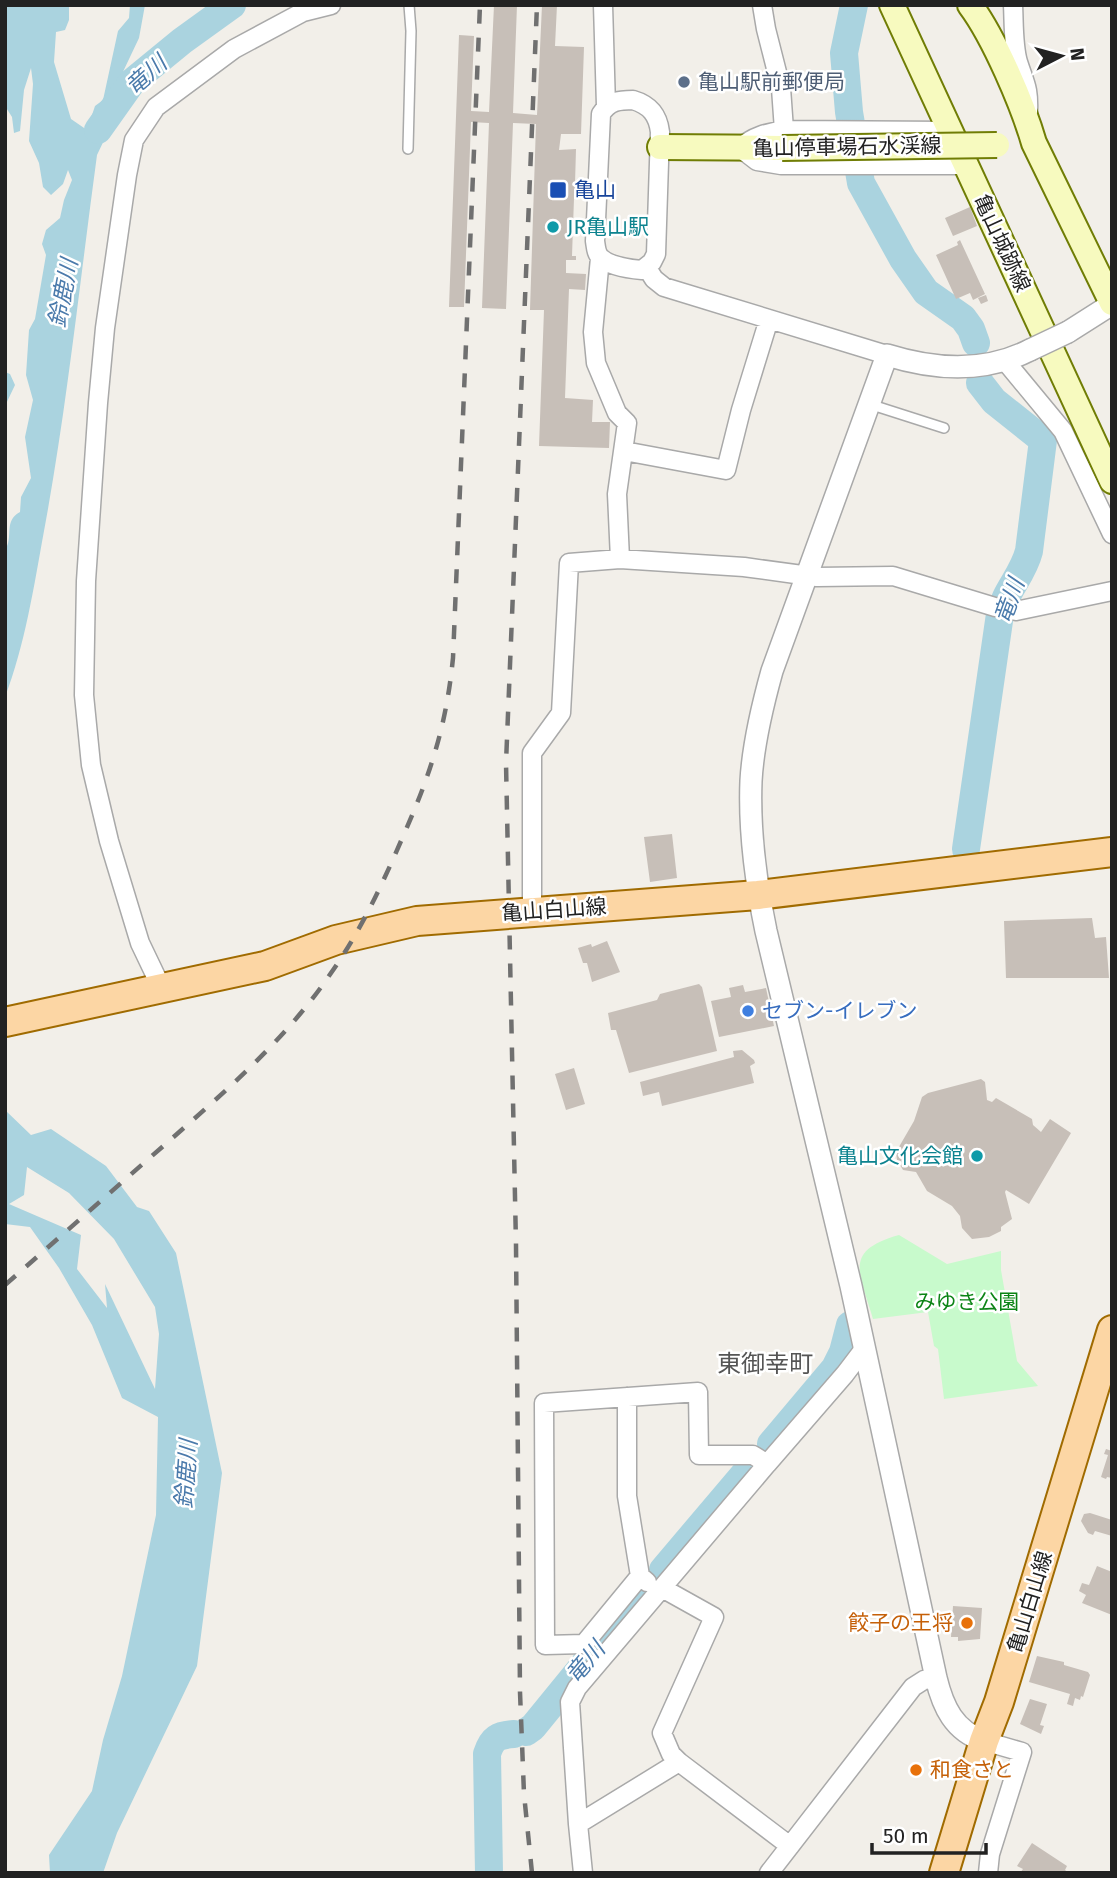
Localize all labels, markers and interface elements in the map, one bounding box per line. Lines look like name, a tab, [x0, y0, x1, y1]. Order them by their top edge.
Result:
north arrow	[1026, 21, 1096, 91]
water label: 竜川	[120, 47, 175, 101]
text: N	[1065, 47, 1090, 62]
place label: 亀山駅前郵便局	[698, 69, 845, 95]
marker: 亀山駅前郵便局	[676, 74, 692, 90]
street label: 亀山停車場石水渓線	[752, 132, 942, 162]
place label: 亀山	[574, 177, 616, 203]
marker: 亀山	[548, 180, 568, 200]
street label: 亀山城跡線	[968, 190, 1036, 296]
place label: JR亀山駅	[567, 214, 649, 240]
marker: JR亀山駅	[545, 219, 561, 235]
water label: 鈴鹿川	[43, 254, 84, 330]
water label: 竜川	[988, 572, 1031, 627]
street label: 亀山白山線	[501, 893, 607, 927]
place label: セブン-イレブン	[762, 998, 917, 1024]
marker: セブン-イレブン	[740, 1003, 756, 1019]
place label: 亀山文化会館	[837, 1143, 963, 1169]
marker: 亀山文化会館	[969, 1148, 985, 1164]
park label: みゆき公園	[915, 1289, 1020, 1315]
district label: 東御幸町	[717, 1350, 813, 1378]
water label: 鈴鹿川	[170, 1436, 203, 1509]
street label: 亀山白山線	[1002, 1548, 1058, 1656]
place label: 餃子の王将	[848, 1610, 953, 1636]
marker: 餃子の王将	[959, 1615, 975, 1631]
water label: 竜川	[559, 1633, 612, 1689]
place label: 和食さと	[930, 1757, 1014, 1783]
marker: 和食さと	[908, 1762, 924, 1778]
scale bar	[872, 1812, 986, 1856]
text: 50 m	[883, 1823, 929, 1849]

